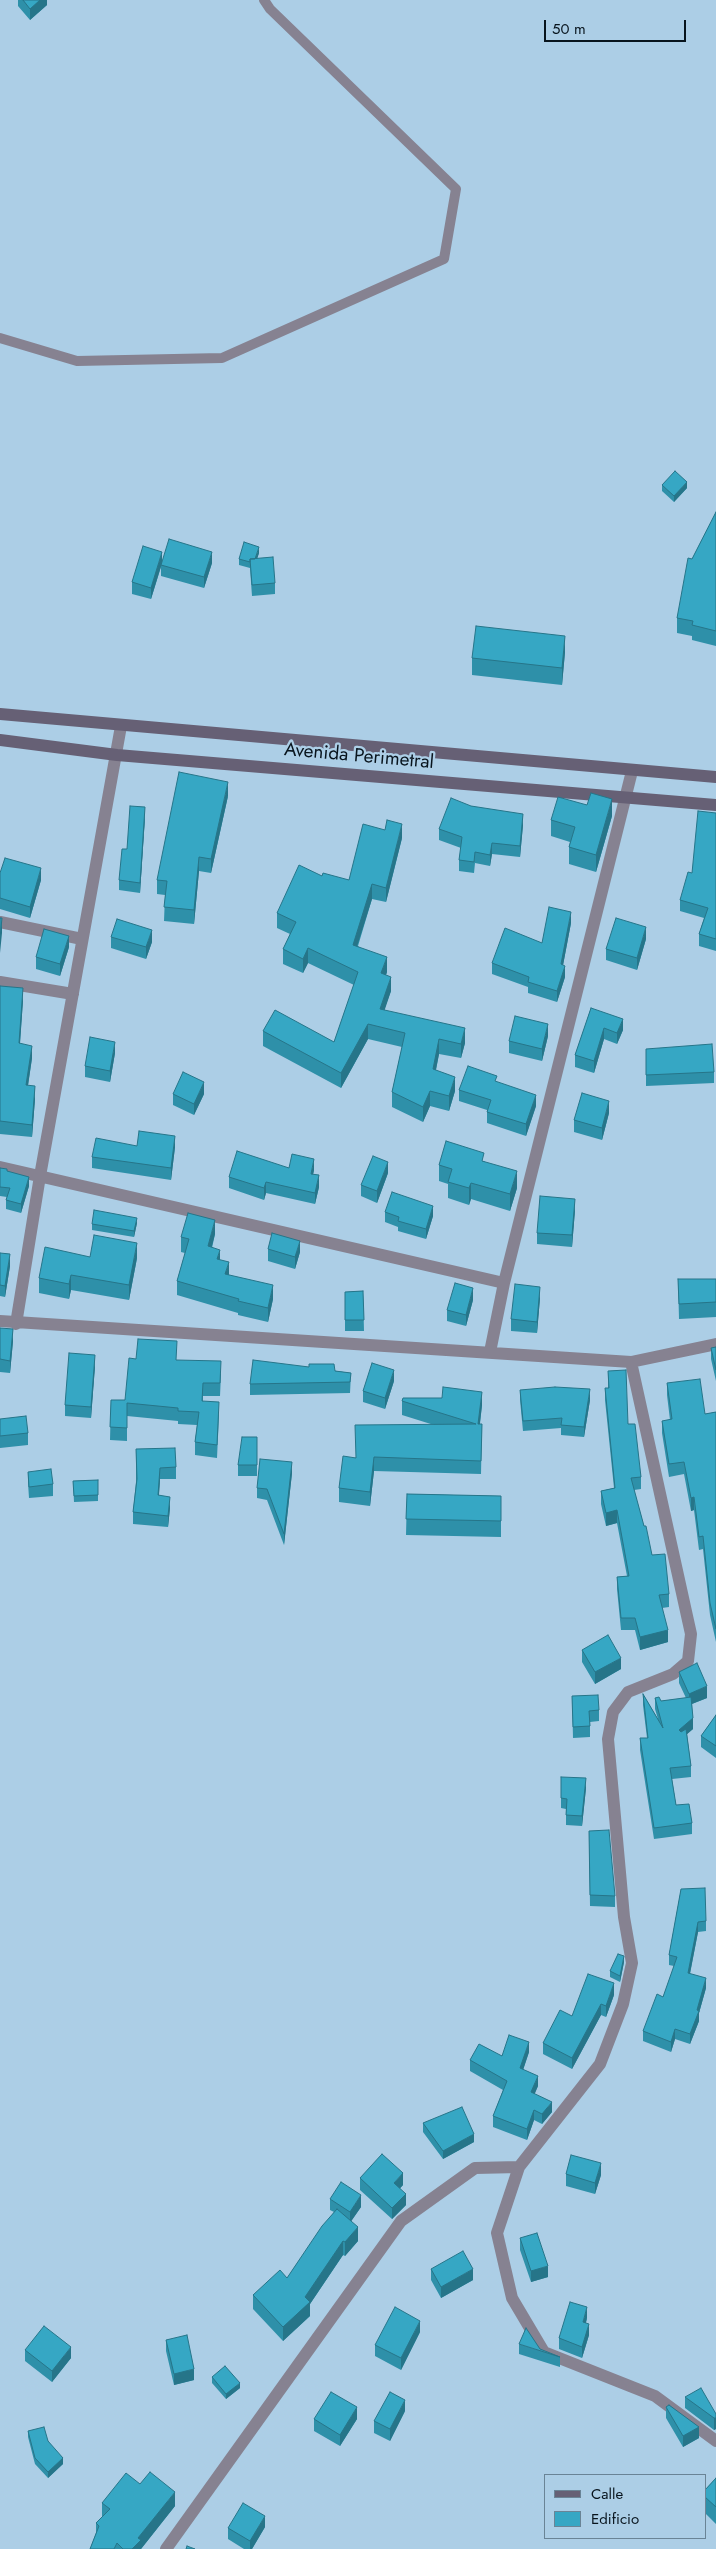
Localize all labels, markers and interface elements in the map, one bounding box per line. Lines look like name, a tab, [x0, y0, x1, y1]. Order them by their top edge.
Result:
scale bar	[546, 10, 688, 42]
text: 50 m	[552, 18, 586, 40]
street label: Avenida Perimetral	[283, 739, 435, 775]
legend	[544, 2474, 706, 2539]
text: Calle	[591, 2483, 623, 2505]
text: Edificio	[591, 2508, 639, 2530]

